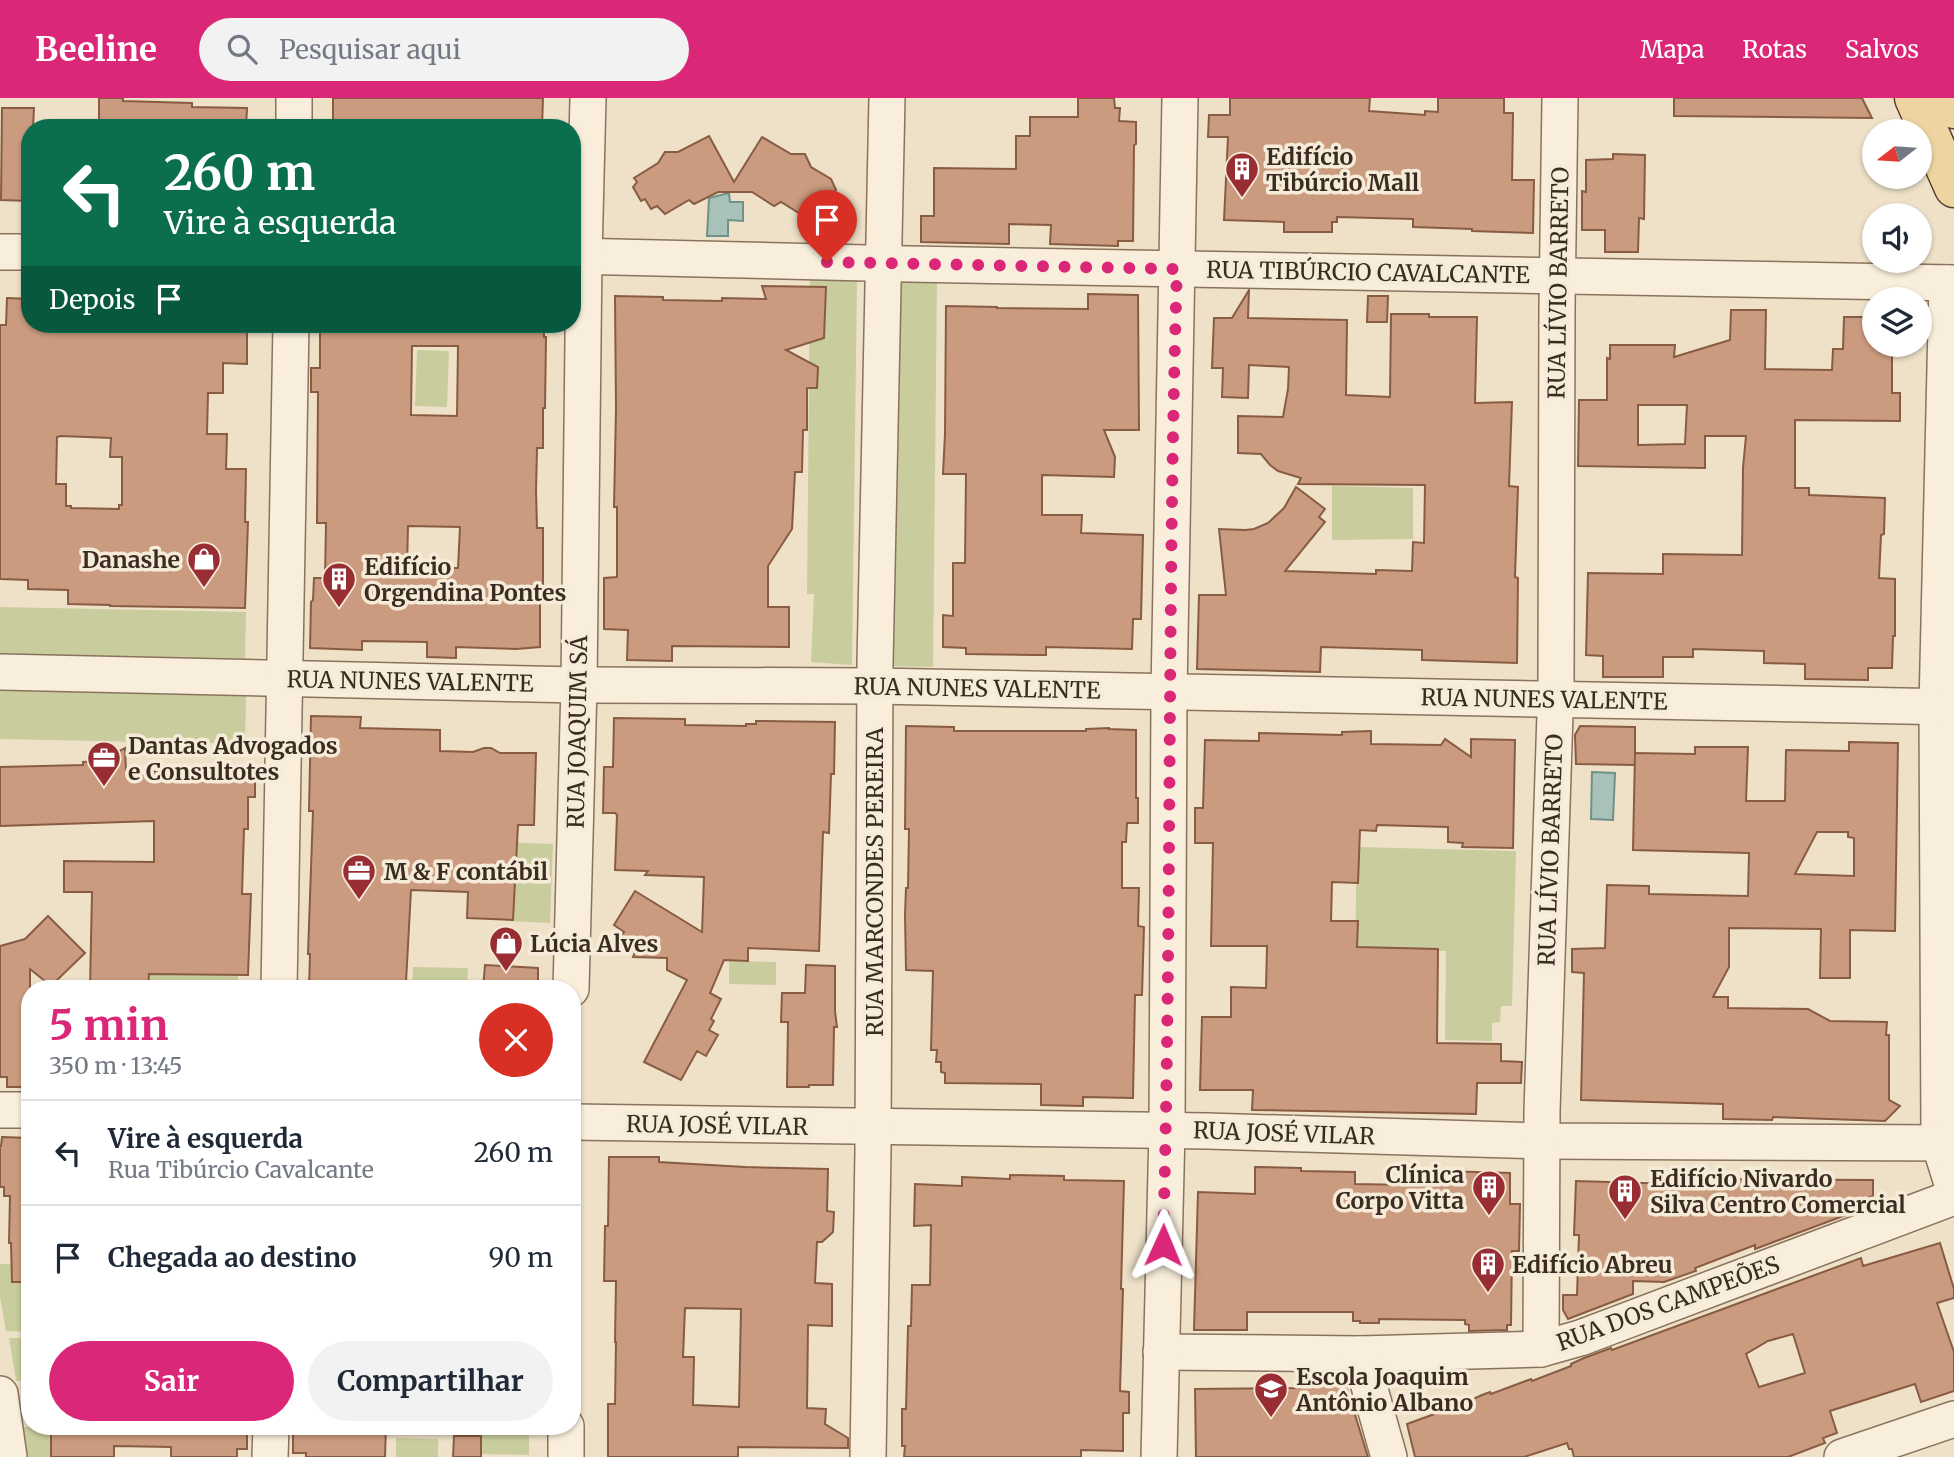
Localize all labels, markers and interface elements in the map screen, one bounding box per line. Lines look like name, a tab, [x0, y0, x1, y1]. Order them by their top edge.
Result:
search box	[199, 18, 689, 81]
text: Beeline	[35, 29, 157, 70]
icon: search	[223, 30, 261, 68]
text: Pesquisar aqui	[279, 33, 461, 66]
text: Mapa	[1640, 34, 1704, 65]
text: Rotas	[1742, 34, 1807, 65]
text: Salvos	[1845, 34, 1919, 65]
north arrow	[1862, 119, 1932, 189]
map controls	[1862, 119, 1932, 357]
text: 260 m	[164, 142, 315, 203]
place label: Edifício Tibúrcio Mall	[1266, 142, 1420, 197]
icon: left	[49, 147, 140, 238]
building icon: Edifício Tibúrcio Mall	[1223, 150, 1261, 199]
street label: RUA LÍVIO BARRETO	[1541, 167, 1575, 399]
pin	[797, 190, 857, 262]
icon: arrive	[808, 201, 846, 239]
text: Vire à esquerda	[164, 203, 396, 243]
button: sound	[1862, 203, 1932, 273]
street label: RUA TIBÚRCIO CAVALCANTE	[1206, 255, 1530, 289]
icon: arrive	[150, 280, 188, 318]
text: Depois	[49, 283, 136, 316]
button: layers	[1862, 287, 1932, 357]
shop icon: Danashe	[185, 540, 223, 589]
place label: Danashe	[82, 545, 180, 574]
place label: Edifício Orgendina Pontes	[364, 552, 566, 607]
building icon: Edifício Orgendina Pontes	[320, 560, 358, 609]
street label: RUA JOAQUIM SÁ	[561, 634, 593, 829]
street label: RUA NUNES VALENTE	[286, 664, 534, 698]
street label: RUA NUNES VALENTE	[853, 671, 1101, 705]
street label: RUA NUNES VALENTE	[1420, 682, 1668, 716]
street label: RUA MARCONDES PEREIRA	[860, 727, 889, 1037]
place label: Dantas Advogados e Consultotes	[128, 731, 338, 786]
street label: RUA LÍVIO BARRETO	[1531, 733, 1569, 967]
office icon: Dantas Advogados e Consultotes	[85, 739, 123, 788]
office icon: M & F contábil	[340, 852, 378, 901]
place label: M & F contábil	[384, 857, 548, 886]
shop icon: Lúcia Alves	[487, 924, 525, 973]
place label: Lúcia Alves	[530, 929, 659, 958]
text: 5 min	[49, 999, 168, 1051]
button: close	[479, 1003, 553, 1077]
text: 350 m · 13:45	[49, 1051, 182, 1080]
street label: RUA JOSÉ VILAR	[626, 1109, 808, 1141]
street label: RUA JOSÉ VILAR	[1192, 1115, 1376, 1151]
text: Vire à esquerda	[108, 1122, 303, 1155]
icon: left	[49, 1134, 87, 1172]
text: 260 m	[474, 1136, 553, 1169]
text: Rua Tibúrcio Cavalcante	[108, 1155, 374, 1184]
place label: Clínica Corpo Vitta	[1336, 1160, 1464, 1215]
place label: Edifício Nivardo Silva Centro Comercial	[1650, 1164, 1906, 1219]
building icon: Clínica Corpo Vitta	[1470, 1168, 1508, 1217]
building icon: Edifício Nivardo Silva Centro Comercial	[1606, 1172, 1644, 1221]
position arrow	[1126, 1208, 1200, 1282]
icon: arrive	[49, 1239, 87, 1277]
text: Chegada ao destino	[108, 1241, 357, 1274]
text: 90 m	[489, 1241, 553, 1274]
building icon: Edifício Abreu	[1469, 1245, 1507, 1294]
street label: RUA DOS CAMPEÕES	[1553, 1249, 1783, 1357]
place label: Edifício Abreu	[1512, 1250, 1673, 1279]
button: Sair	[49, 1341, 294, 1421]
button: Compartilhar	[308, 1341, 553, 1421]
place label: Escola Joaquim Antônio Albano	[1295, 1362, 1473, 1417]
school or university icon: Escola Joaquim Antônio Albano	[1252, 1370, 1290, 1419]

